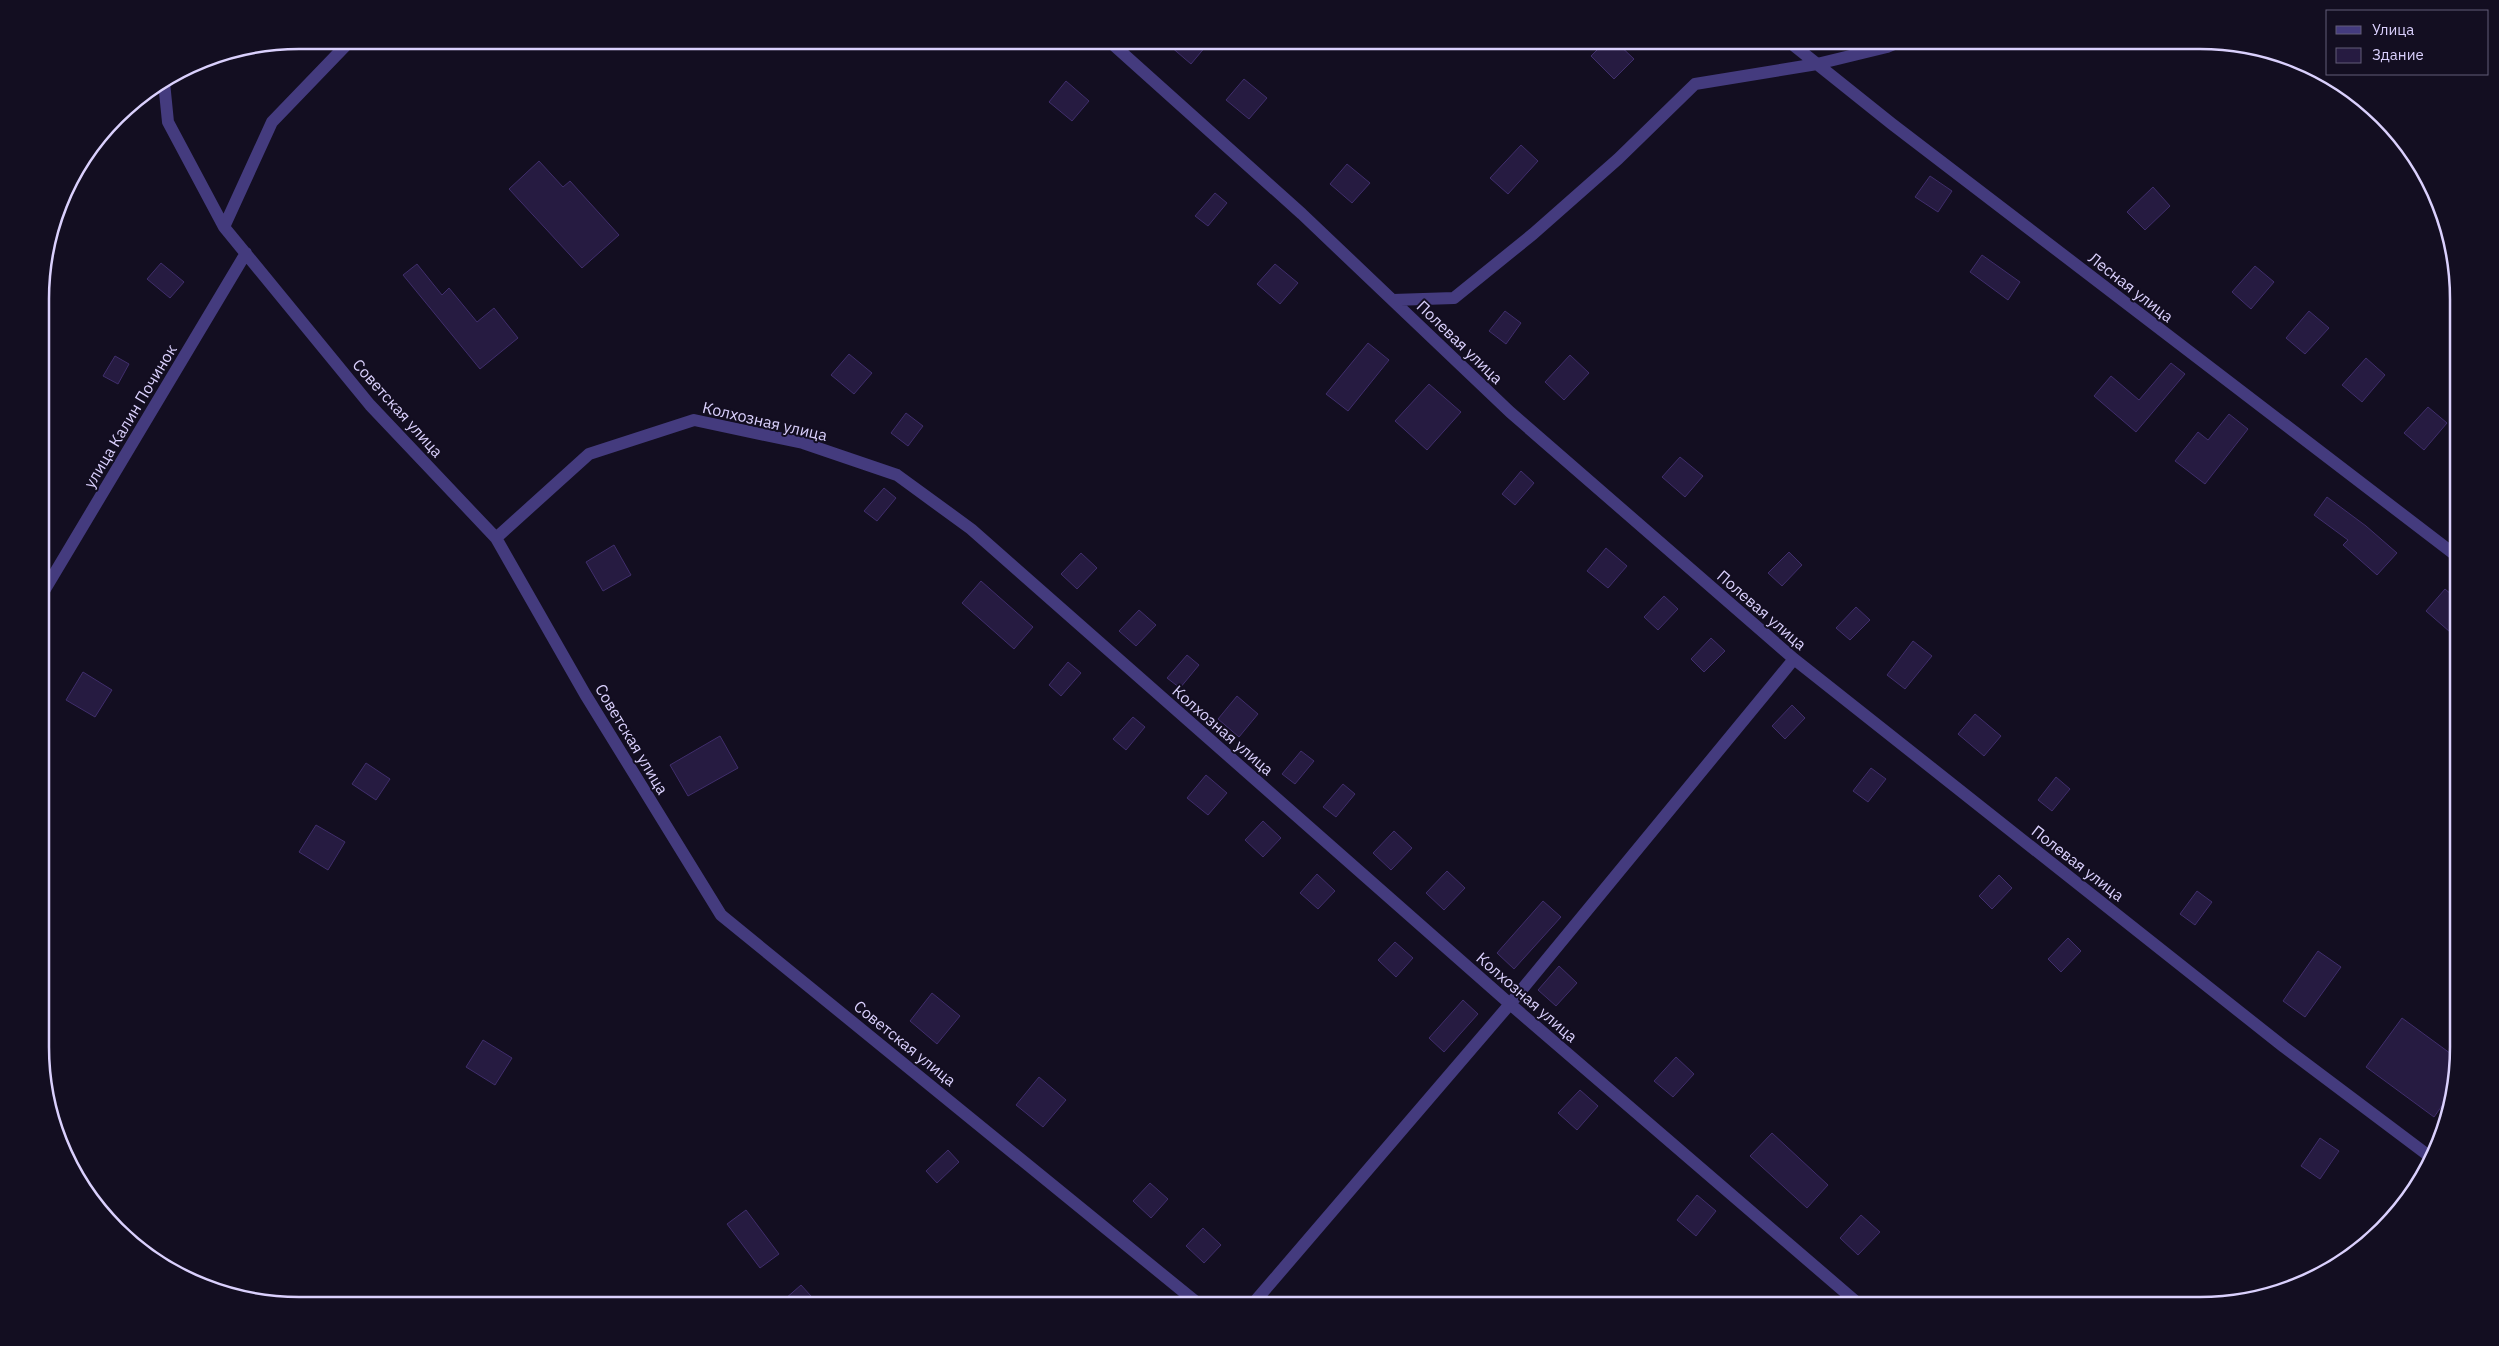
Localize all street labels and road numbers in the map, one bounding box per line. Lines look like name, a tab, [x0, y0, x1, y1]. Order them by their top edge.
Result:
street label: Лесная улица	[2085, 248, 2178, 327]
street label: Полевая улица	[1413, 296, 1508, 388]
street label: улица Калин Починок	[79, 340, 181, 492]
street label: Советская улица	[349, 355, 448, 462]
street label: Колхозная улица	[701, 397, 830, 445]
street label: Полевая улица	[1713, 566, 1811, 655]
street label: Советская улица	[591, 680, 673, 798]
street label: Колхозная улица	[1168, 681, 1278, 780]
street label: Полевая улица	[2028, 821, 2129, 906]
street label: Колхозная улица	[1472, 948, 1582, 1047]
street label: Советская улица	[850, 996, 960, 1091]

